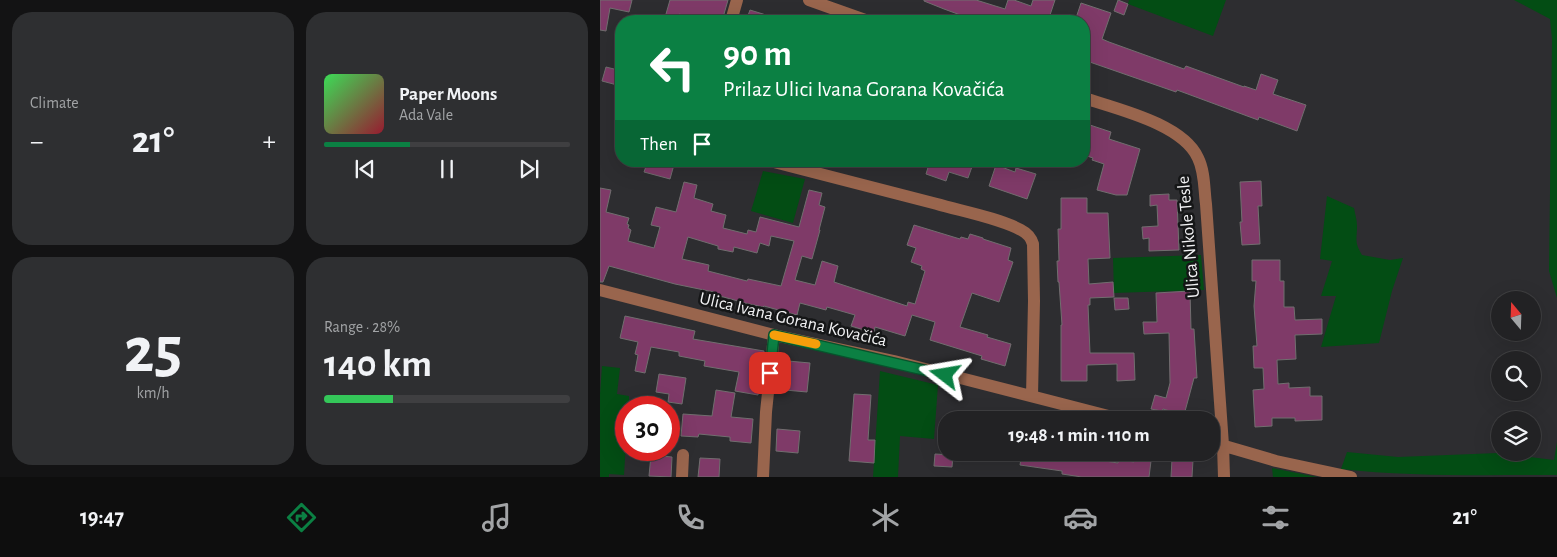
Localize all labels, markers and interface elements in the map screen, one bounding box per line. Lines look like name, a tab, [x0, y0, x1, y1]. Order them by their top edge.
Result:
icon: left	[640, 35, 705, 100]
text: 90 m	[723, 37, 792, 72]
text: Prilaz Ulici Ivana Gorana Kovačića	[723, 78, 1005, 100]
text: Paper Moons	[399, 85, 497, 104]
text: Climate	[30, 95, 79, 111]
text: Ada Vale	[399, 107, 453, 123]
text: 21°	[132, 122, 174, 160]
text: −	[30, 128, 43, 156]
text: +	[263, 128, 276, 156]
icon: arrive	[688, 130, 716, 158]
text: Then	[640, 135, 678, 154]
icon: previous	[351, 155, 379, 183]
icon: pause	[433, 155, 461, 183]
icon: next	[515, 155, 543, 183]
street label: Ulica Nikole Tesle	[1175, 175, 1203, 299]
street label: Ulica Ivana Gorana Kovačića	[698, 290, 888, 350]
north arrow	[1491, 291, 1541, 341]
map controls	[1491, 291, 1541, 461]
text: 25	[124, 319, 182, 384]
text: Range · 28%	[324, 319, 400, 335]
text: 140 km	[324, 346, 432, 384]
position arrow	[918, 348, 970, 400]
button: search	[1491, 351, 1541, 401]
pin	[749, 352, 791, 394]
icon: arrive	[756, 359, 784, 387]
text: km/h	[136, 385, 170, 401]
speed limit sign: 30	[615, 396, 680, 461]
button: layers	[1491, 411, 1541, 461]
text: 19:48 · 1 min · 110 m	[1008, 426, 1150, 445]
icon: directions	[284, 500, 319, 535]
icon: music	[479, 500, 514, 535]
icon: phone	[673, 500, 708, 535]
icon: climate	[868, 500, 903, 535]
icon: car	[1063, 500, 1098, 535]
icon: filters	[1258, 500, 1293, 535]
text: 19:47	[80, 506, 124, 528]
text: 21°	[1452, 506, 1477, 528]

